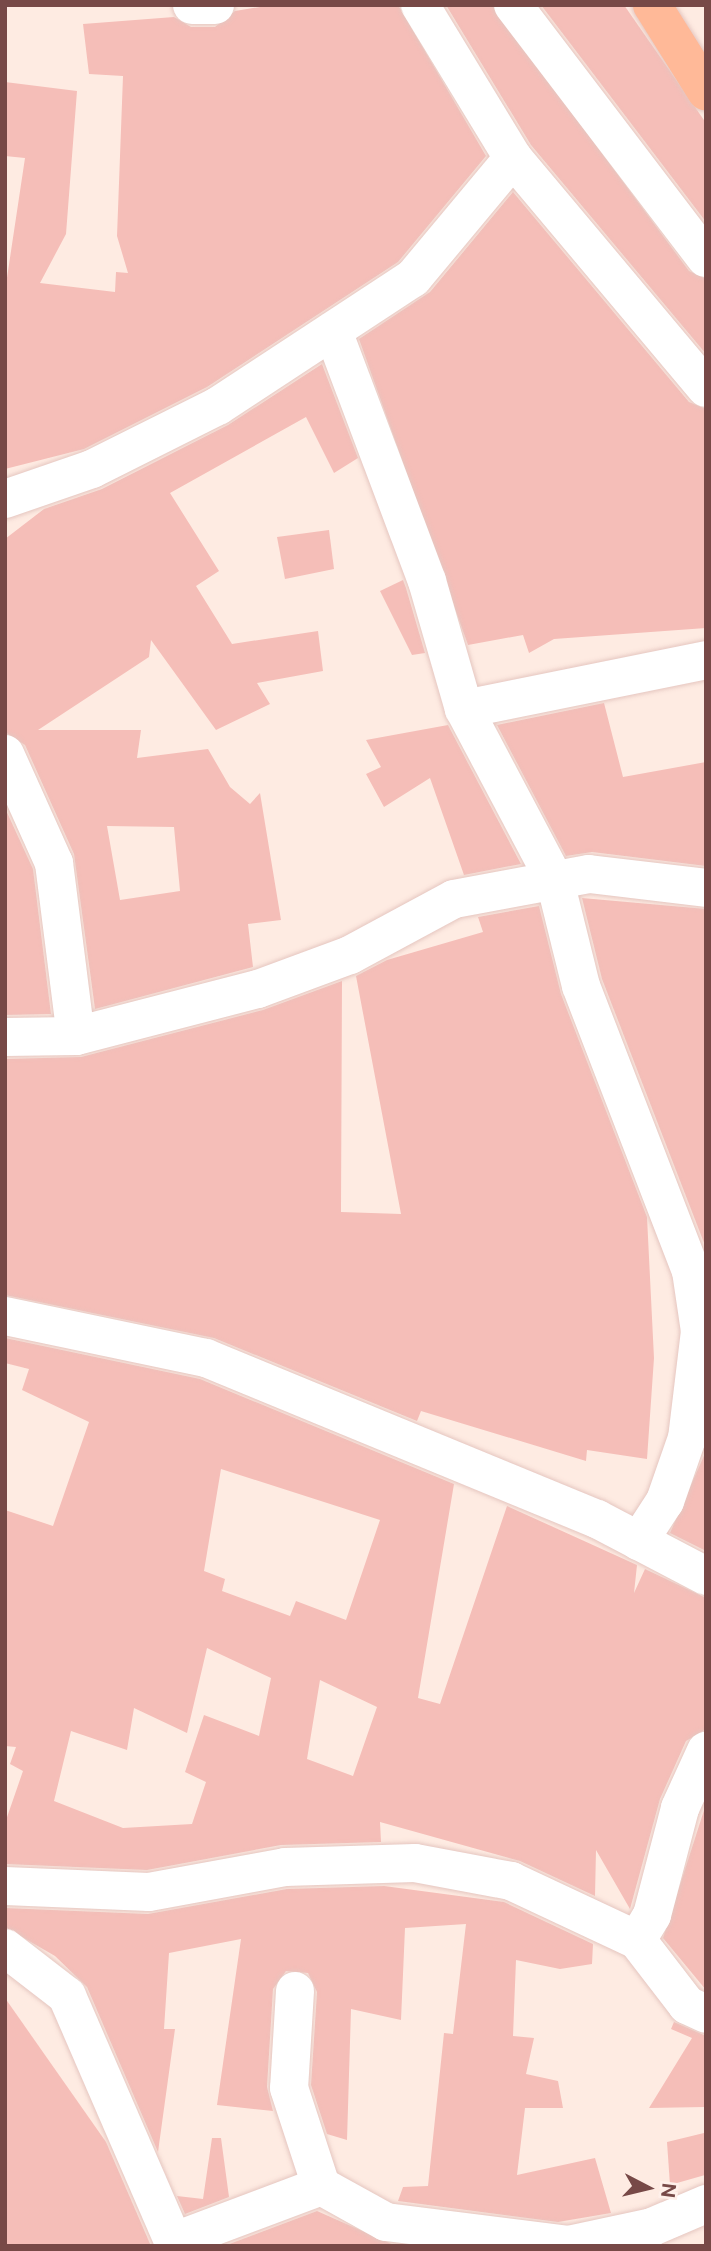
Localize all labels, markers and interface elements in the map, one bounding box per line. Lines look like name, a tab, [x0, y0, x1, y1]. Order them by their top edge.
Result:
north arrow	[613, 2153, 683, 2223]
text: N	[657, 2182, 681, 2199]

